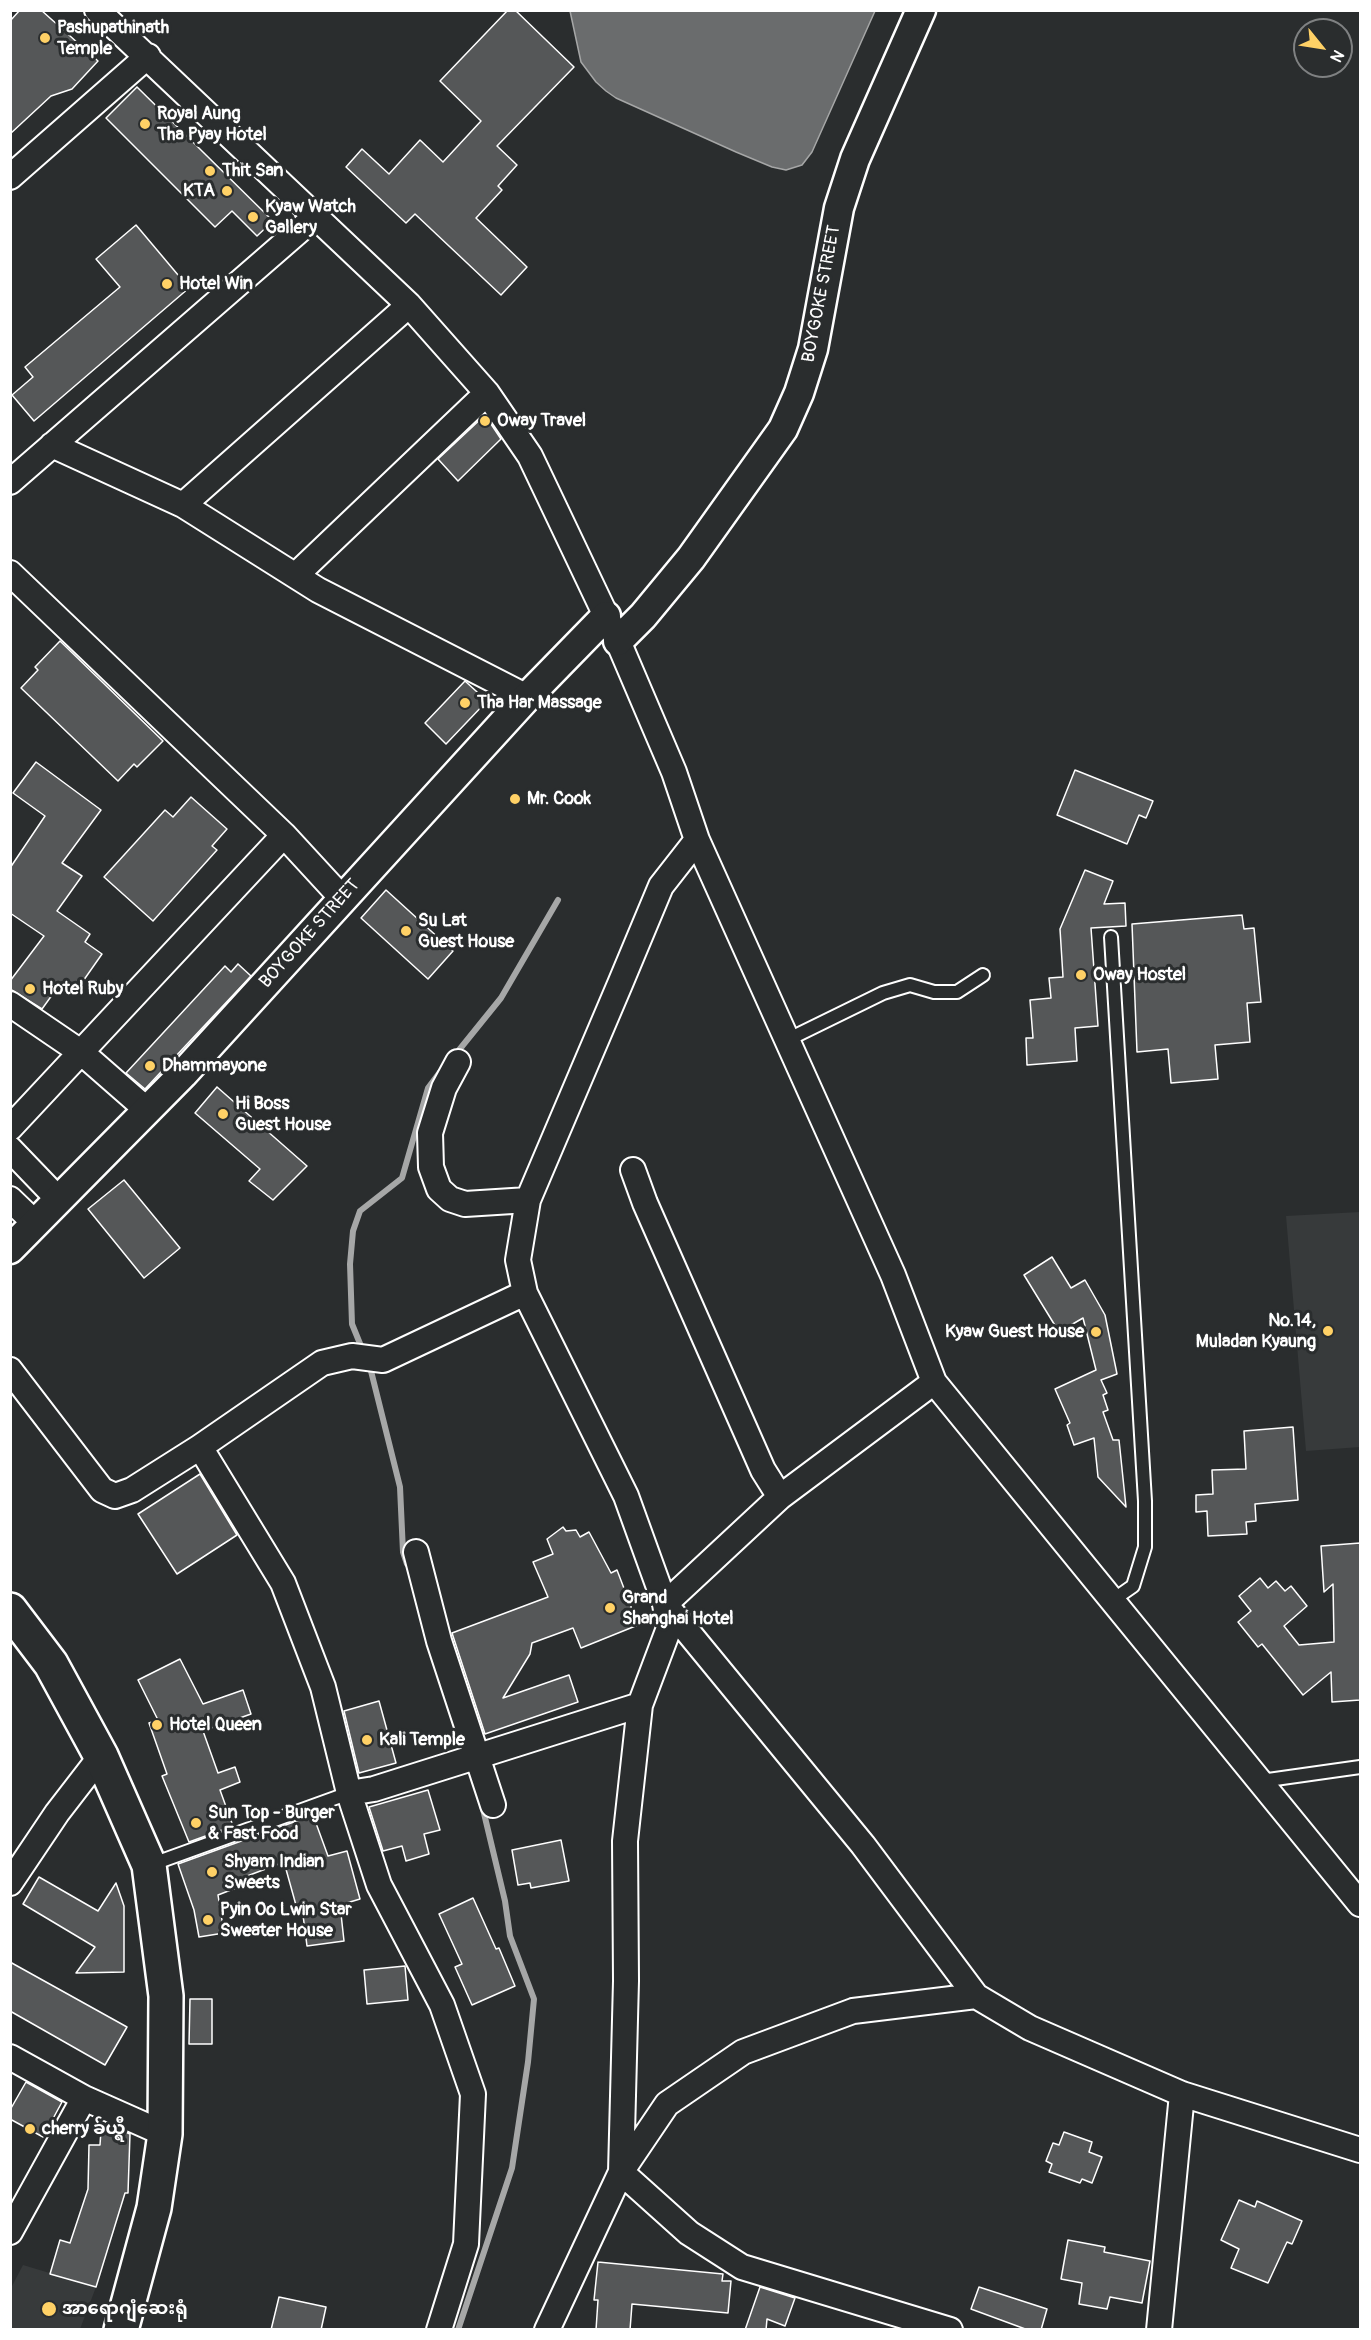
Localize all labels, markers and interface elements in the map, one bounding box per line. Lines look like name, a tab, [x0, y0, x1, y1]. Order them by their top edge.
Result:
place label: Pashupathinath Temple	[57, 17, 169, 60]
north arrow	[1293, 18, 1353, 78]
marker: Pashupathinath Temple	[38, 31, 52, 45]
text: N	[1325, 46, 1348, 66]
place label: Royal Aung Tha Pyay Hotel	[157, 103, 267, 146]
marker: Royal Aung Tha Pyay Hotel	[138, 117, 152, 131]
place label: Thit San	[222, 160, 283, 182]
marker: Thit San	[203, 164, 217, 178]
place label: KTA	[183, 180, 215, 202]
marker: KTA	[220, 184, 234, 198]
place label: Kyaw Watch Gallery	[265, 196, 356, 238]
marker: Kyaw Watch Gallery	[246, 210, 260, 224]
street label: BOYGOKE STREET	[798, 224, 846, 364]
place label: Hotel Win	[179, 273, 253, 295]
marker: Hotel Win	[160, 277, 174, 291]
place label: Oway Travel	[497, 410, 586, 432]
marker: Oway Travel	[478, 414, 492, 428]
place label: Tha Har Massage	[477, 692, 602, 714]
marker: Tha Har Massage	[458, 696, 472, 710]
place label: Mr. Cook	[527, 788, 591, 810]
marker: Mr. Cook	[508, 792, 522, 806]
street label: BOYGOKE STREET	[255, 875, 365, 993]
place label: Su Lat Guest House	[418, 910, 514, 952]
marker: Su Lat Guest House	[399, 924, 413, 938]
place label: Oway Hostel	[1093, 964, 1186, 986]
marker: Oway Hostel	[1074, 968, 1088, 982]
place label: Hotel Ruby	[42, 978, 123, 1000]
marker: Hotel Ruby	[23, 982, 37, 996]
place label: Dhammayone	[162, 1055, 267, 1077]
marker: Dhammayone	[143, 1059, 157, 1073]
place label: Hi Boss Guest House	[235, 1093, 331, 1136]
marker: Hi Boss Guest House	[216, 1107, 230, 1121]
place label: No.14, Muladan Kyaung	[1196, 1310, 1316, 1352]
place label: Kyaw Guest House	[945, 1321, 1084, 1343]
marker: No.14, Muladan Kyaung	[1321, 1324, 1335, 1338]
marker: Kyaw Guest House	[1089, 1325, 1103, 1339]
place label: Grand Shanghai Hotel	[622, 1587, 734, 1630]
marker: Grand Shanghai Hotel	[603, 1601, 617, 1615]
place label: Hotel Queen	[169, 1714, 262, 1736]
marker: Hotel Queen	[150, 1718, 164, 1732]
place label: Kali Temple	[379, 1729, 465, 1751]
marker: Kali Temple	[360, 1733, 374, 1747]
place label: Sun Top - Burger & Fast Food	[208, 1802, 335, 1844]
marker: Sun Top - Burger & Fast Food	[189, 1816, 203, 1830]
place label: Shyam Indian Sweets	[224, 1851, 324, 1894]
marker: Shyam Indian Sweets	[205, 1865, 219, 1879]
place label: Pyin Oo Lwin Star Sweater House	[220, 1899, 352, 1942]
marker: Pyin Oo Lwin Star Sweater House	[201, 1913, 215, 1927]
place label: cherry ခ်ယ္ရီ	[42, 2118, 125, 2140]
marker: cherry ခ်ယ္ရီ	[23, 2122, 37, 2136]
place label: အာရောဂျံဆေးရုံ	[62, 2298, 188, 2320]
marker: အာရောဂျံဆေးရုံ	[40, 2300, 58, 2318]

